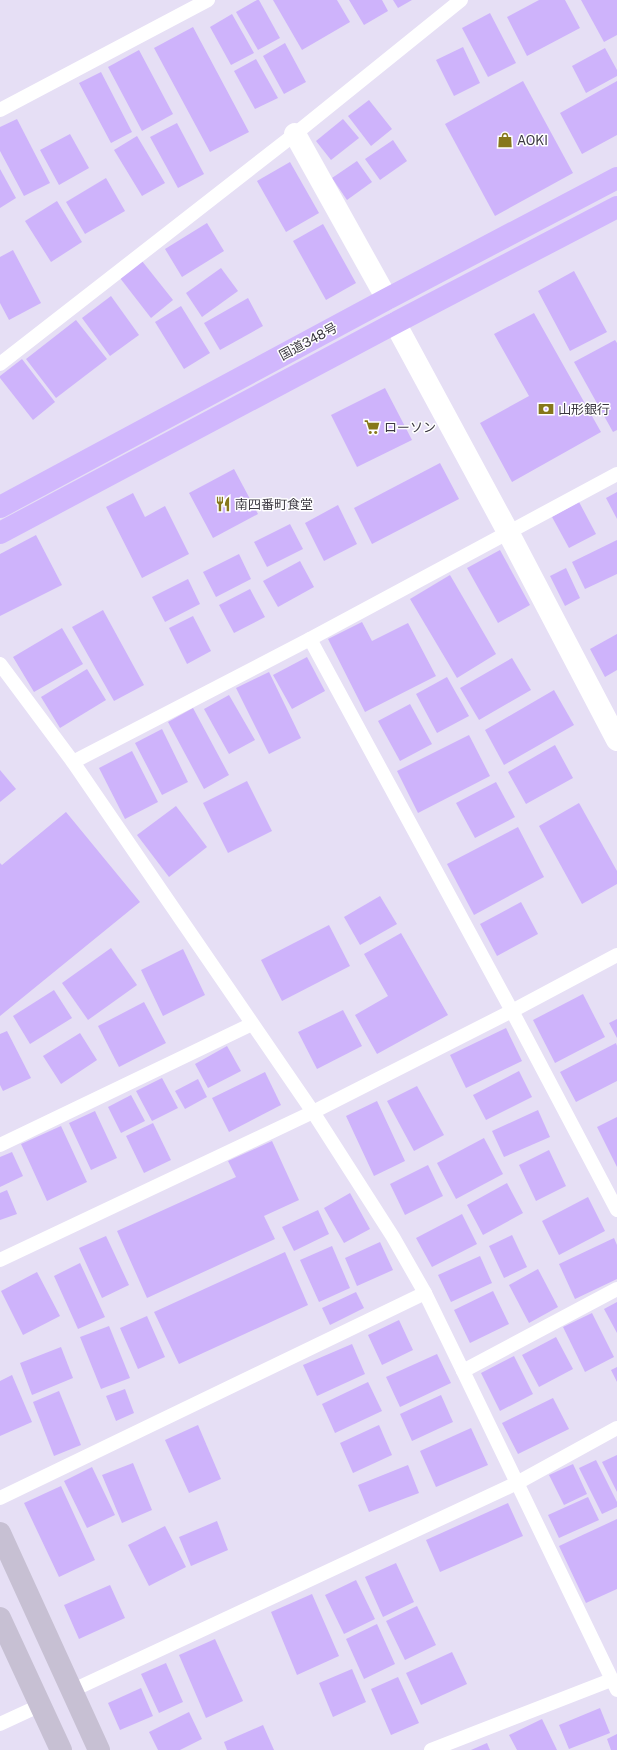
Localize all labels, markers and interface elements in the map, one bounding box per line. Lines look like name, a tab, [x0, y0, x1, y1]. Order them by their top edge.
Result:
shop icon: AOKI	[496, 131, 514, 149]
place label: AOKI	[517, 133, 548, 148]
street label: 国道348号	[277, 320, 340, 363]
bank icon: 山形銀行	[537, 400, 555, 418]
place label: 山形銀行	[558, 402, 610, 417]
supermarket icon: ローソン	[363, 418, 381, 436]
place label: ローソン	[384, 420, 436, 435]
restaurant icon: 南四番町食堂	[214, 495, 232, 513]
place label: 南四番町食堂	[235, 497, 313, 512]

